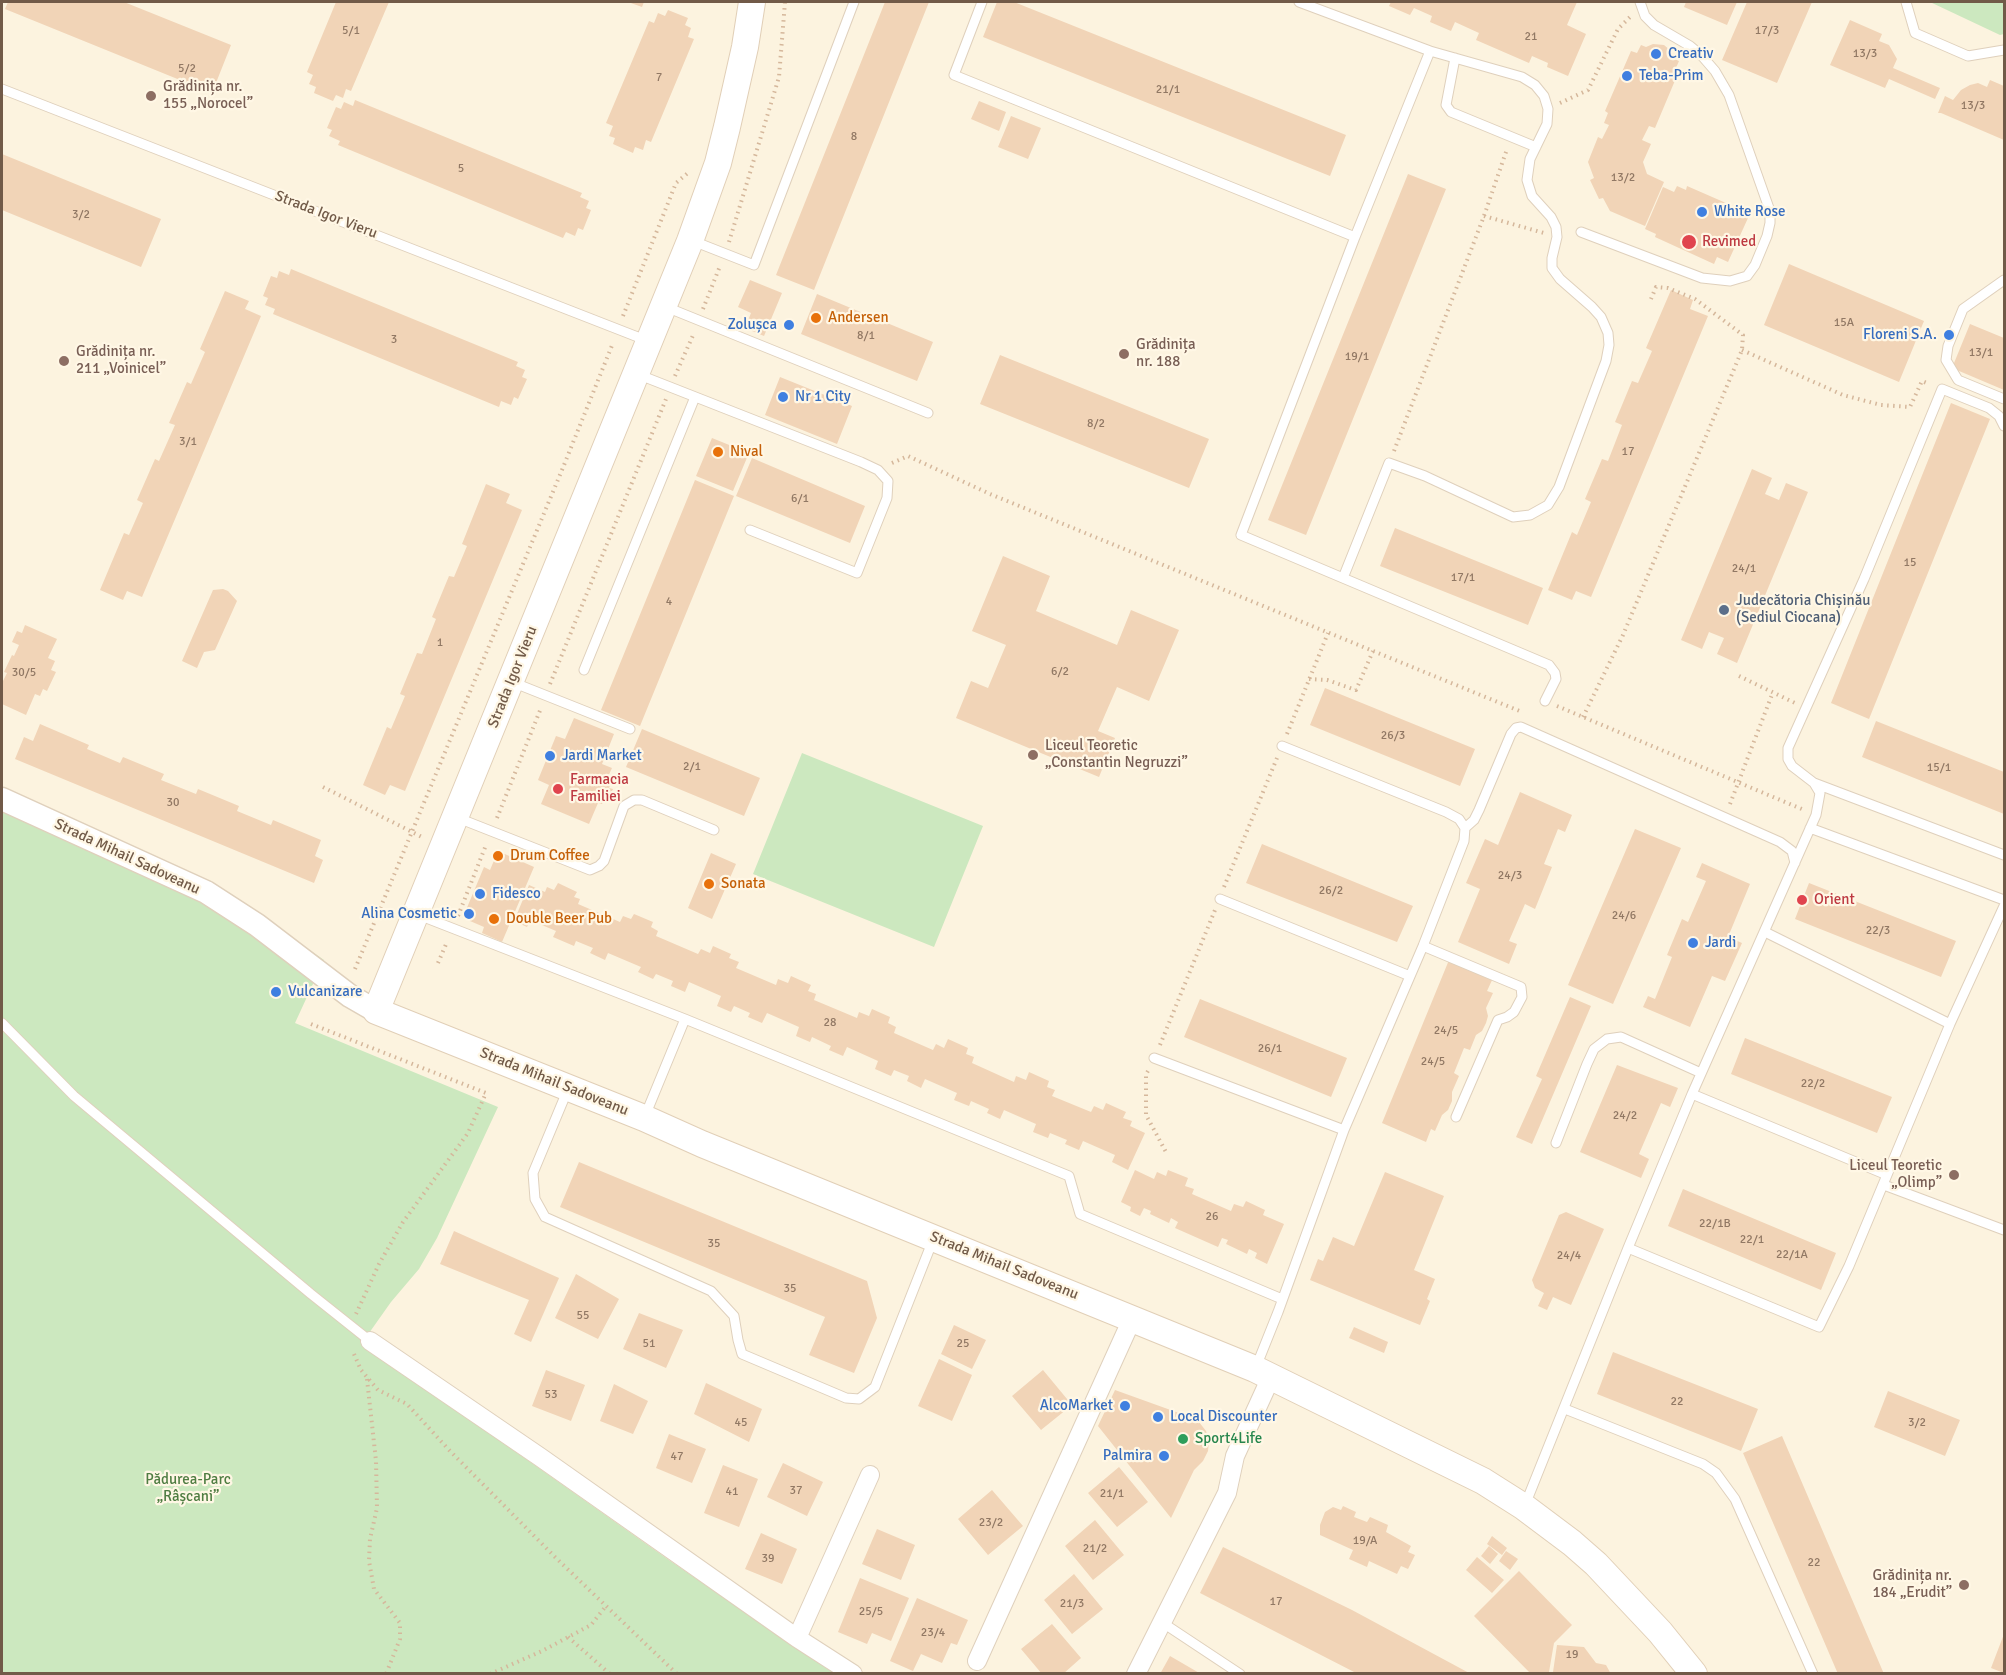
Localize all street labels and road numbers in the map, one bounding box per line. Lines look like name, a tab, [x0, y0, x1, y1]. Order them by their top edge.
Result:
street label: Strada Igor Vieru	[272, 187, 380, 243]
street label: Strada Igor Vieru	[484, 623, 542, 731]
street label: Strada Mihail Sadoveanu	[51, 815, 203, 899]
street label: Strada Mihail Sadoveanu	[477, 1044, 631, 1120]
street label: Strada Mihail Sadoveanu	[927, 1228, 1081, 1304]

